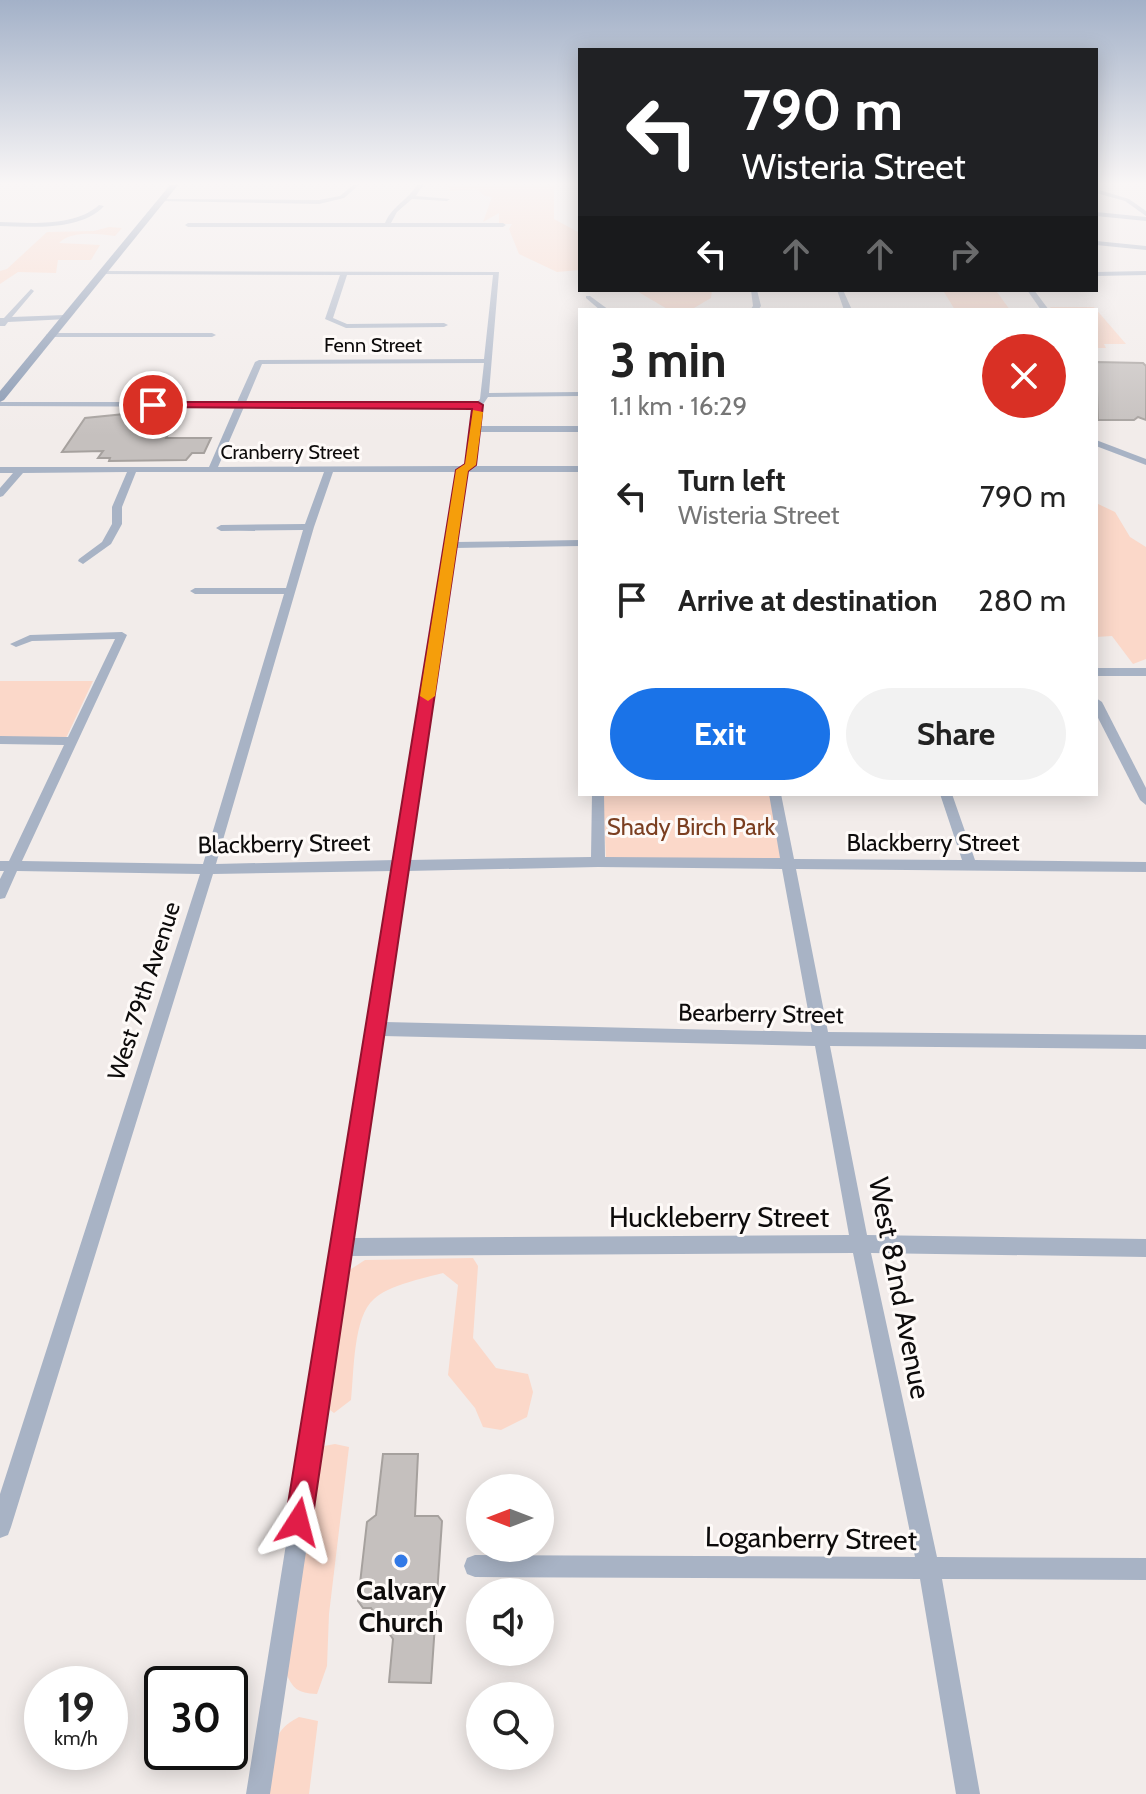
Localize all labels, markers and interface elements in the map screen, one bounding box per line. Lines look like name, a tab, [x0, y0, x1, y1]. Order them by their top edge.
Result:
text: 790 m	[742, 76, 903, 144]
icon: left	[610, 80, 714, 184]
text: Wisteria Street	[742, 144, 966, 188]
icon: left	[690, 232, 734, 276]
icon: ahead	[774, 232, 818, 276]
icon: ahead	[858, 232, 902, 276]
icon: right	[942, 232, 986, 276]
text: 3 min	[610, 331, 726, 389]
street label: Fenn Street	[324, 333, 422, 357]
button: close	[982, 334, 1066, 418]
pin	[119, 371, 187, 439]
icon: arrive	[131, 383, 175, 427]
text: 1.1 km · 16:29	[610, 390, 747, 422]
street label: Cranberry Street	[220, 440, 360, 464]
text: Turn left	[678, 462, 786, 499]
icon: left	[610, 474, 654, 518]
text: 790 m	[980, 478, 1066, 515]
text: Wisteria Street	[678, 499, 840, 531]
icon: arrive	[610, 578, 654, 622]
text: Arrive at destination	[678, 582, 938, 619]
text: 280 m	[978, 582, 1066, 619]
button: Exit	[610, 688, 830, 780]
button: Share	[846, 688, 1066, 780]
park label: Shady Birch Park	[607, 812, 775, 841]
street label: Blackberry Street	[197, 827, 371, 860]
street label: Blackberry Street	[847, 828, 1020, 857]
street label: West 79th Avenue	[101, 898, 186, 1084]
street label: Bearberry Street	[678, 998, 844, 1029]
street label: West 82nd Avenue	[862, 1174, 938, 1402]
street label: Huckleberry Street	[609, 1200, 829, 1234]
north arrow	[466, 1474, 554, 1562]
map controls	[466, 1474, 554, 1770]
position arrow	[256, 1480, 340, 1564]
street label: Loganberry Street	[705, 1519, 917, 1557]
marker: Calvary Church	[392, 1552, 410, 1570]
place label: Calvary Church	[356, 1573, 446, 1639]
button: sound	[466, 1578, 554, 1666]
speed limit sign: 30	[144, 1666, 248, 1770]
button: search	[466, 1682, 554, 1770]
text: 19	[57, 1683, 95, 1732]
text: km/h	[54, 1726, 98, 1750]

